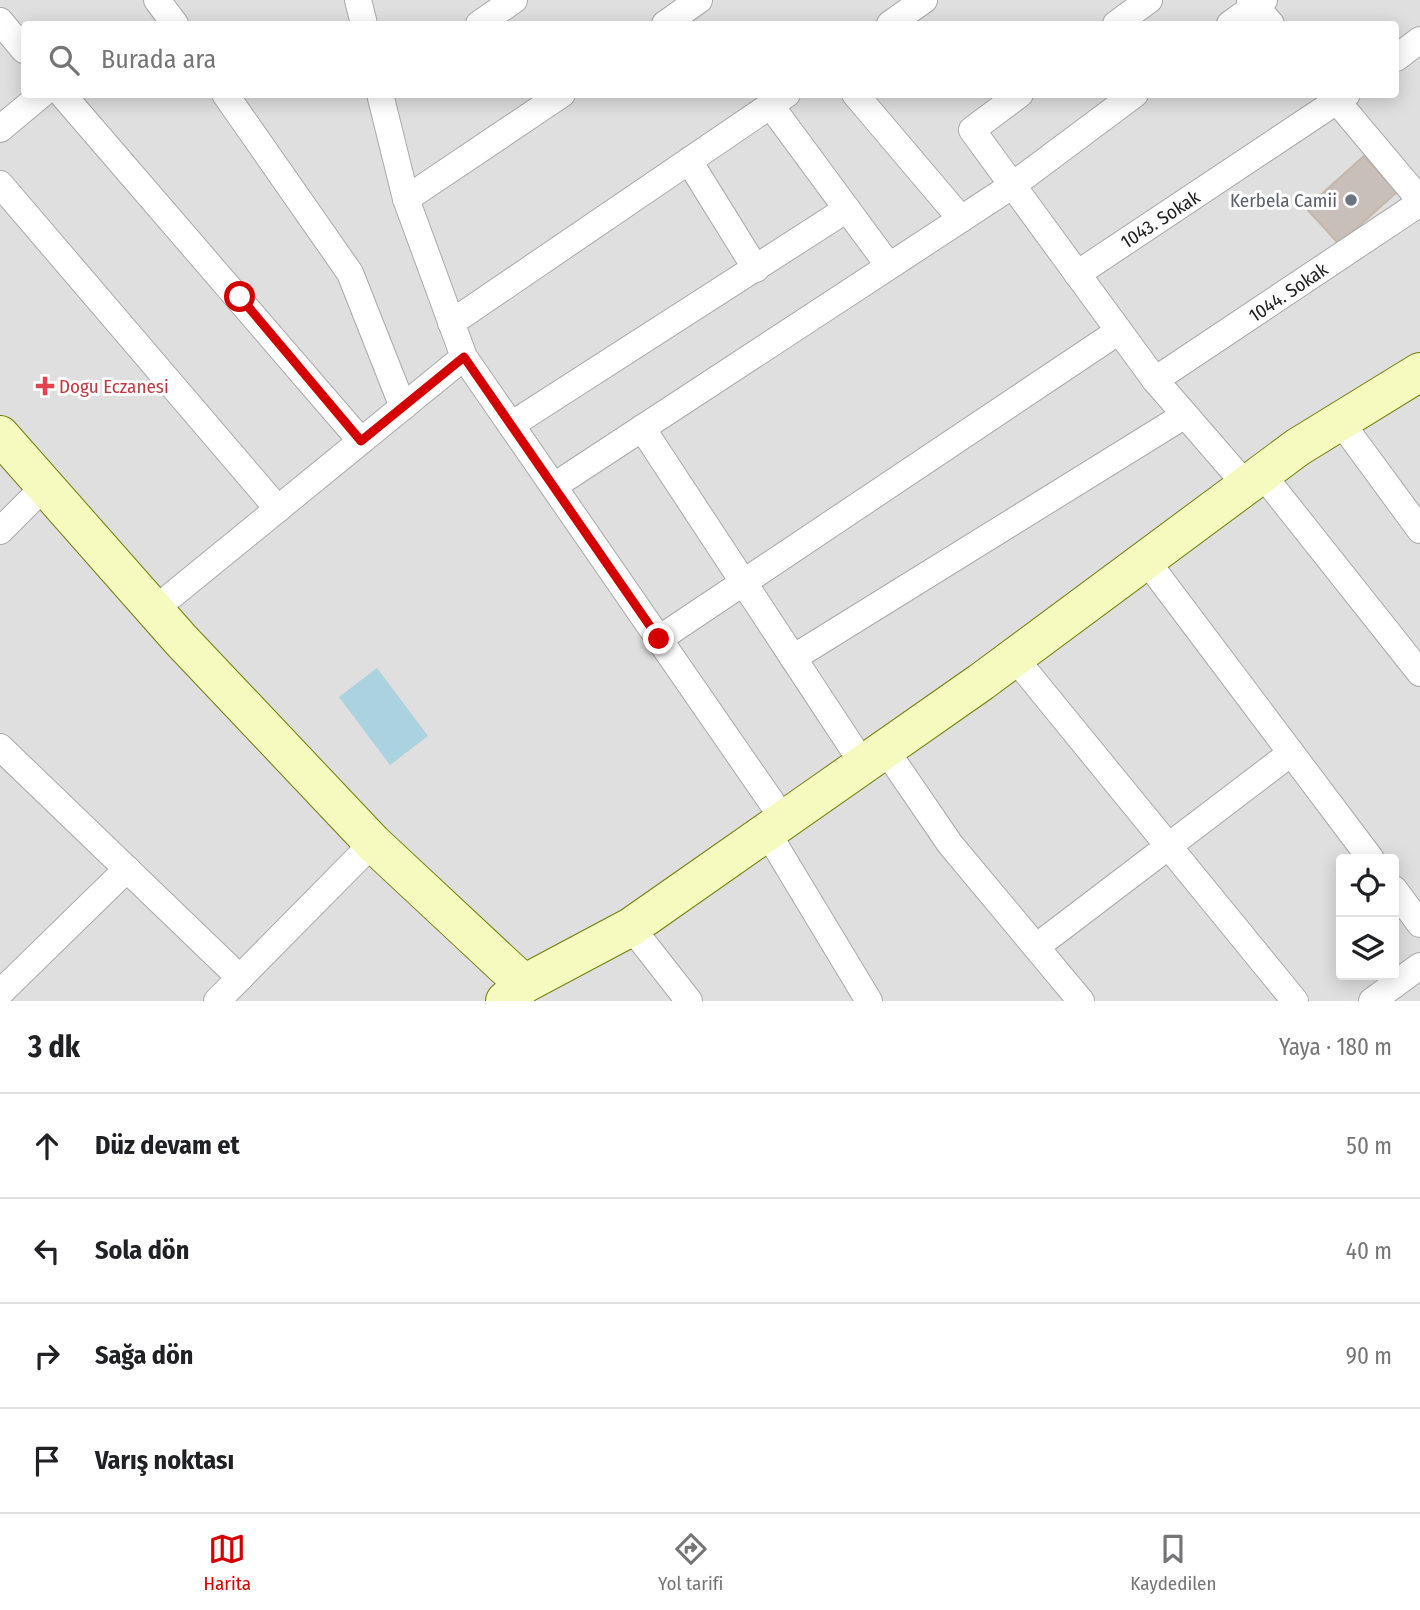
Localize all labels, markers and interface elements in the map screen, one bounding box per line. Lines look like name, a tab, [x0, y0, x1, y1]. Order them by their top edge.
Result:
search box	[21, 21, 1399, 98]
icon: search	[45, 41, 83, 79]
text: Burada ara	[101, 44, 216, 75]
street label: 1043. Sokak	[1116, 185, 1204, 253]
place label: Kerbela Camii	[1230, 189, 1337, 212]
marker: Kerbela Camii	[1343, 192, 1359, 208]
street label: 1044. Sokak	[1244, 258, 1332, 327]
route start	[224, 281, 255, 312]
place label: Dogu Eczanesi	[59, 375, 169, 398]
marker: Dogu Eczanesi	[37, 378, 53, 394]
route end	[643, 623, 674, 654]
map controls	[1336, 854, 1399, 980]
button: locate	[1336, 854, 1399, 917]
button: layers	[1336, 917, 1399, 980]
text: 3 dk	[28, 1029, 80, 1065]
text: Yaya · 180 m	[1279, 1033, 1392, 1061]
icon: ahead	[28, 1127, 66, 1165]
text: Düz devam et	[95, 1130, 240, 1161]
text: 50 m	[1346, 1132, 1392, 1160]
icon: left	[28, 1232, 66, 1270]
text: Sola dön	[95, 1235, 189, 1266]
text: 40 m	[1346, 1237, 1392, 1265]
icon: right	[28, 1337, 66, 1375]
text: Sağa dön	[95, 1340, 194, 1371]
text: 90 m	[1346, 1342, 1392, 1370]
icon: arrive	[28, 1442, 66, 1480]
text: Varış noktası	[95, 1445, 234, 1476]
tab: Harita	[203, 1530, 251, 1595]
tab: Yol tarifi	[658, 1530, 723, 1595]
tab: Kaydedilen	[1130, 1530, 1217, 1595]

